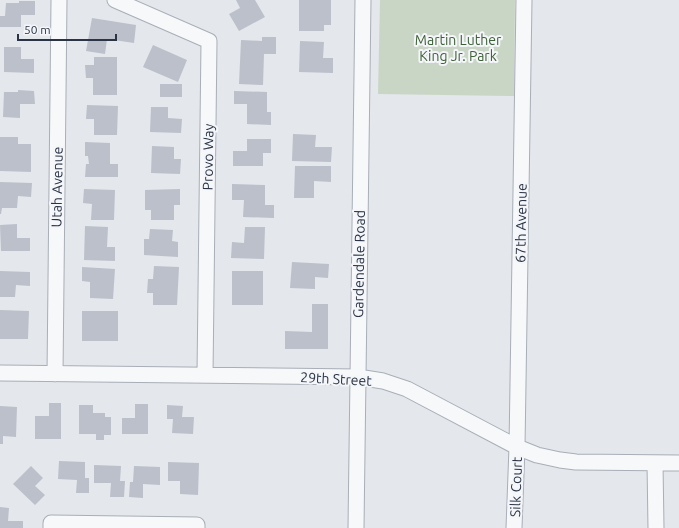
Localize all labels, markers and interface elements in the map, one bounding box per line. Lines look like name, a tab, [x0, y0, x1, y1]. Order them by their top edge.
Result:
scale bar	[18, 16, 116, 42]
text: 50 m	[24, 23, 51, 36]
park label: Martin Luther King Jr. Park	[415, 32, 502, 64]
street label: Provo Way	[199, 123, 217, 190]
street label: Utah Avenue	[48, 147, 66, 227]
street label: 67th Avenue	[512, 183, 530, 263]
street label: Gardendale Road	[350, 210, 368, 318]
street label: 29th Street	[300, 369, 373, 389]
street label: Silk Court	[507, 456, 525, 517]

